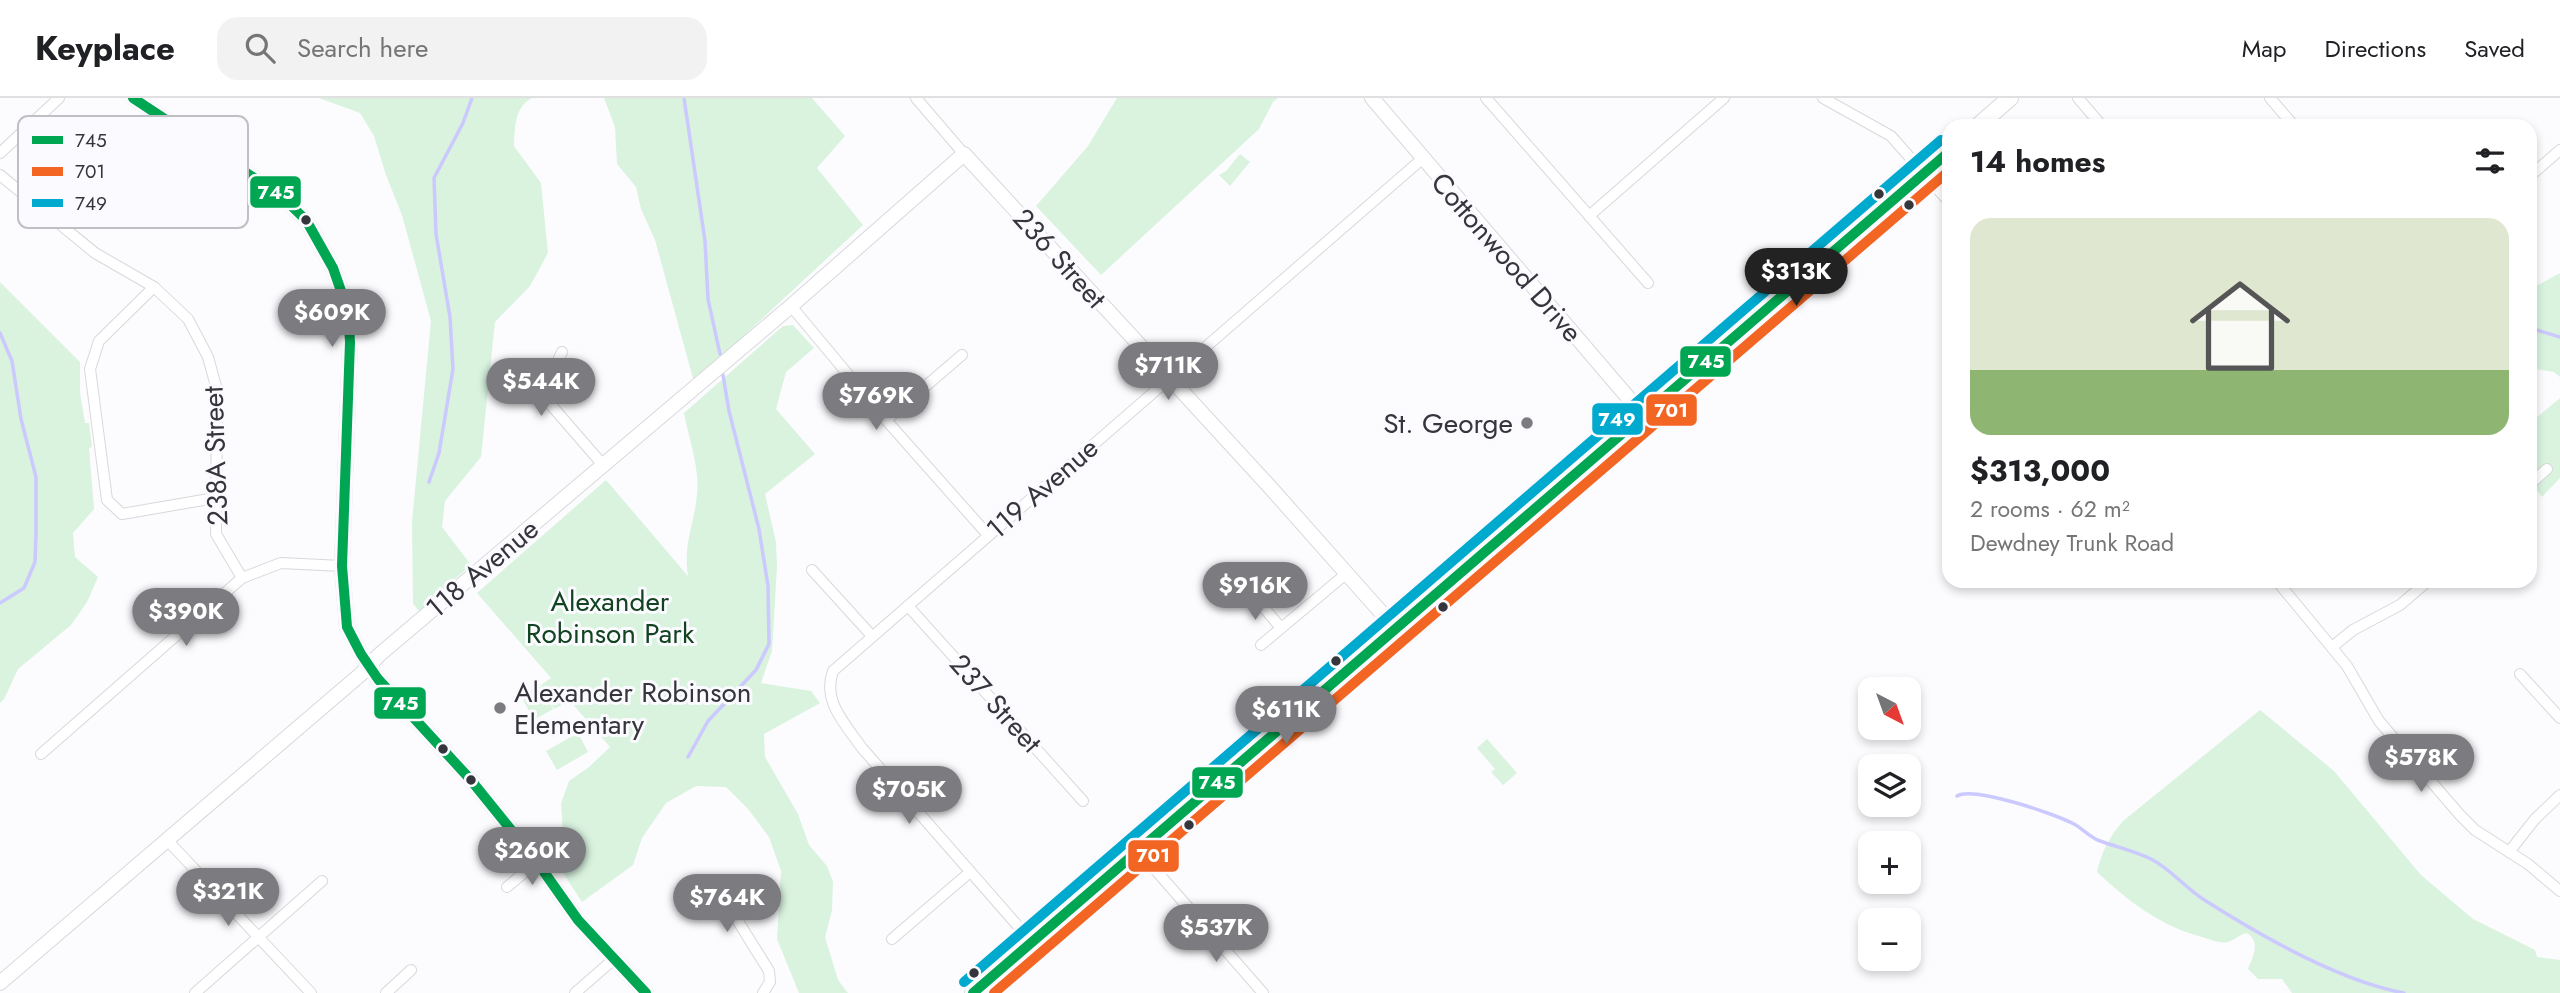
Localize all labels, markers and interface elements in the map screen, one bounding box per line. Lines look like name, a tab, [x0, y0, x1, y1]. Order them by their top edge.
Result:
search box	[217, 17, 707, 80]
text: Keyplace	[35, 25, 175, 72]
icon: search	[241, 29, 279, 67]
text: Search here	[297, 29, 428, 67]
text: Map	[2242, 31, 2287, 66]
text: Directions	[2325, 31, 2426, 66]
text: Saved	[2464, 31, 2525, 66]
legend	[18, 116, 248, 228]
text: 745	[75, 127, 107, 154]
text: 14 homes	[1970, 140, 2105, 183]
icon: filters	[2471, 142, 2509, 180]
text: 701	[75, 158, 105, 185]
street label: Cottonwood Drive	[1421, 163, 1592, 351]
line badge: 745	[249, 175, 302, 209]
text: 745	[258, 179, 294, 206]
unlabelled marker	[1872, 187, 1886, 201]
text: 749	[75, 190, 107, 217]
unlabelled marker	[1902, 198, 1916, 212]
street label: 236 Street	[1003, 199, 1116, 318]
unlabelled marker	[299, 213, 313, 227]
pin: $313K	[1747, 248, 1845, 308]
text: $313K	[1761, 254, 1831, 288]
icon: home	[2177, 263, 2303, 389]
pin: $609K	[283, 289, 381, 349]
text: $609K	[294, 295, 370, 329]
pin: $711K	[1119, 342, 1217, 402]
line badge: 745	[1679, 345, 1732, 378]
text: $711K	[1134, 348, 1202, 382]
text: 745	[1688, 348, 1724, 375]
pin: $544K	[492, 358, 590, 418]
text: $544K	[502, 364, 580, 398]
pin: $769K	[827, 372, 925, 432]
text: $769K	[838, 378, 914, 412]
street label: 238A Street	[193, 385, 238, 527]
line badge: 701	[1645, 393, 1698, 427]
text: 701	[1654, 397, 1688, 424]
line badge: 749	[1591, 402, 1644, 436]
place label: St. George	[1383, 403, 1513, 444]
text: 749	[1598, 406, 1636, 433]
marker: St. George	[1519, 415, 1535, 431]
street label: 119 Avenue	[977, 428, 1107, 549]
text: $313,000	[1970, 449, 2110, 492]
text: 2 rooms · 62 m²	[1970, 492, 2130, 526]
street label: 118 Avenue	[417, 509, 548, 628]
text: Dewdney Trunk Road	[1970, 526, 2174, 560]
pin: $916K	[1206, 562, 1304, 622]
text: $916K	[1219, 568, 1291, 602]
park label: Alexander Robinson Park	[526, 581, 695, 654]
pin: $390K	[137, 588, 235, 648]
text: $390K	[148, 594, 224, 628]
unlabelled marker	[1436, 600, 1450, 614]
street label: 237 Street	[940, 645, 1051, 762]
unlabelled marker	[1329, 654, 1343, 668]
place label: Alexander Robinson Elementary	[514, 672, 751, 745]
north arrow	[1858, 677, 1922, 740]
map controls	[1858, 677, 1921, 971]
line badge: 745	[373, 686, 427, 720]
pin: $611K	[1237, 686, 1335, 746]
text: 745	[382, 690, 418, 717]
text: $611K	[1251, 692, 1321, 726]
marker: Alexander Robinson Elementary	[492, 700, 508, 716]
pin: $578K	[2372, 734, 2470, 794]
text: $578K	[2384, 740, 2458, 774]
unlabelled marker	[436, 742, 450, 756]
button: layers	[1858, 754, 1921, 817]
pin: $705K	[860, 766, 958, 826]
line badge: 745	[1191, 766, 1244, 799]
text: 745	[1199, 769, 1235, 796]
text: $705K	[872, 772, 946, 806]
unlabelled marker	[464, 773, 478, 787]
unlabelled marker	[1182, 818, 1196, 832]
pin: $260K	[483, 828, 581, 887]
button: +	[1858, 831, 1921, 894]
text: $260K	[494, 833, 570, 867]
line badge: 701	[1127, 839, 1180, 873]
text: 701	[1136, 842, 1170, 869]
pin: $321K	[179, 868, 277, 928]
text: $321K	[192, 874, 264, 908]
pin: $764K	[678, 874, 776, 934]
text: $764K	[689, 880, 765, 914]
pin: $537K	[1167, 904, 1265, 964]
button: −	[1858, 908, 1921, 971]
text: $537K	[1179, 910, 1253, 944]
unlabelled marker	[967, 966, 981, 980]

